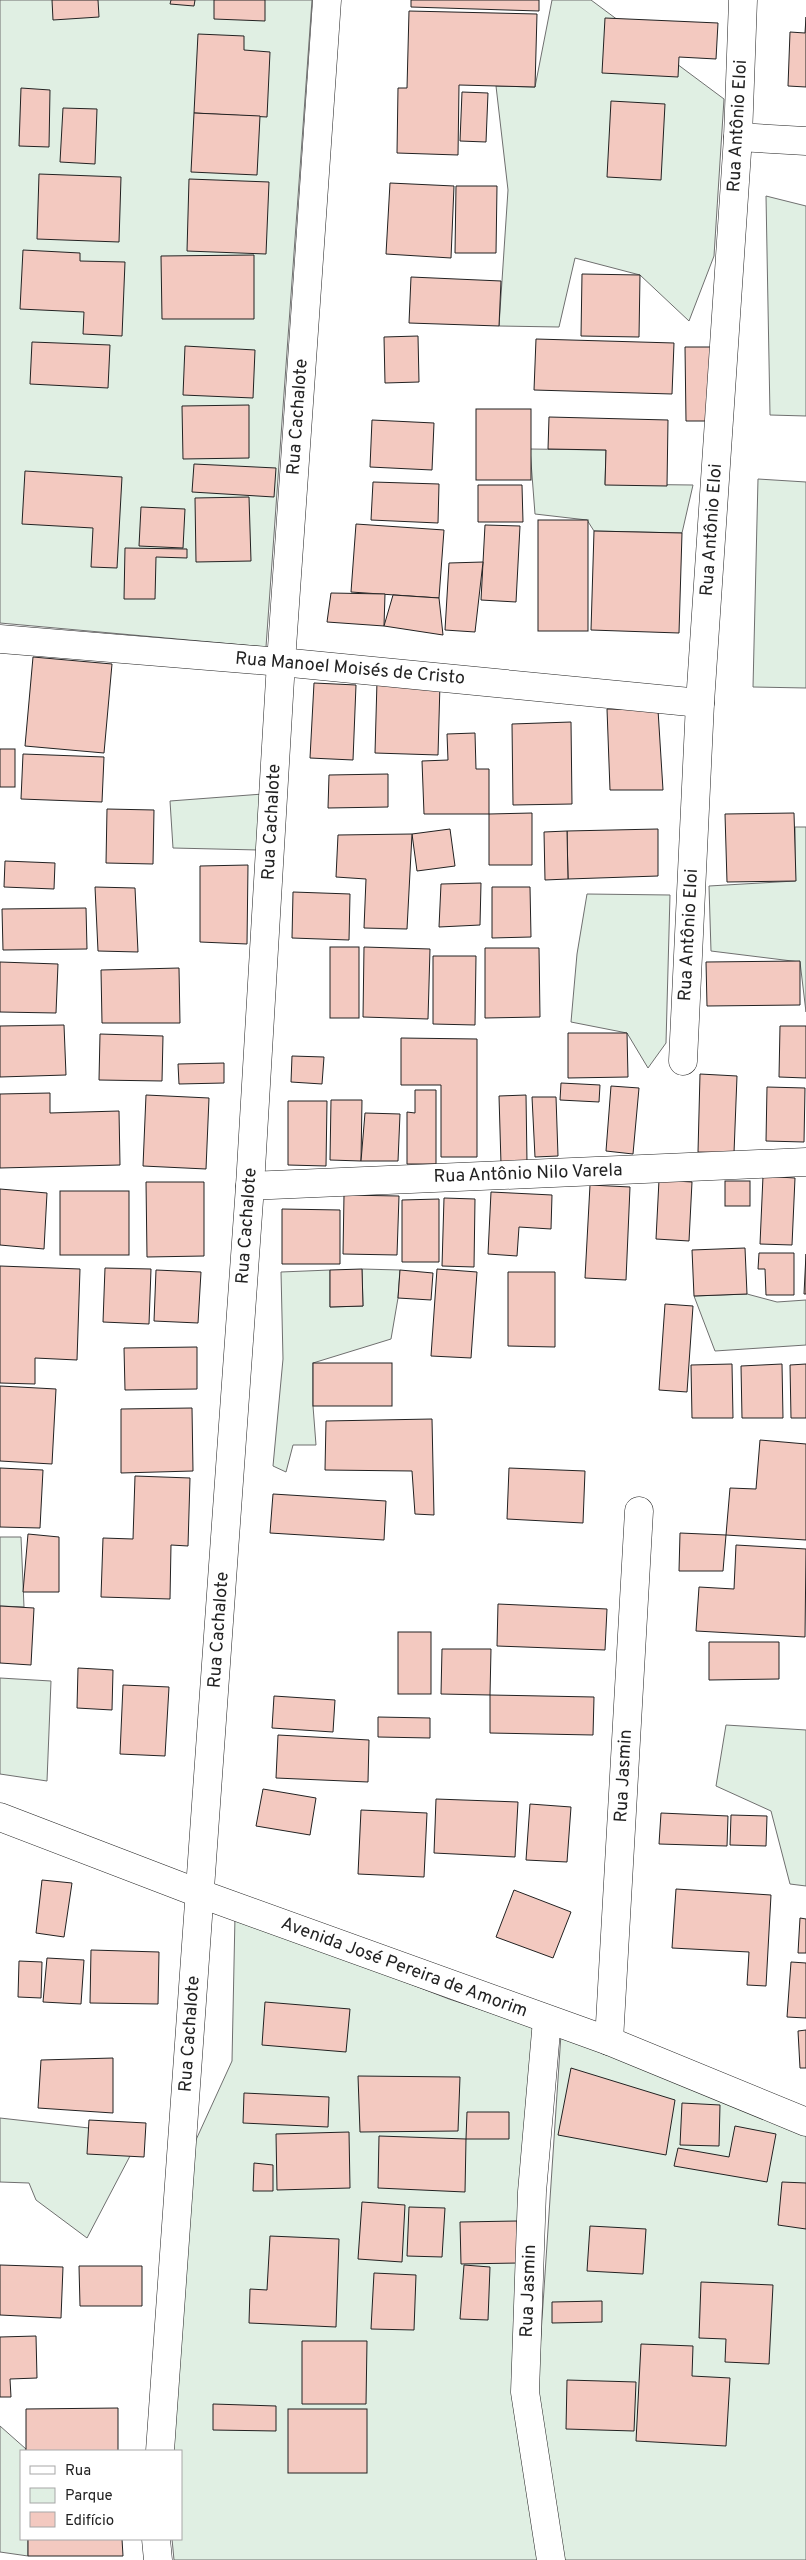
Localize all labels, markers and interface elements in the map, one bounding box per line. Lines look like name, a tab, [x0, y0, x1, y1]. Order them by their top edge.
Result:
street label: Rua Antônio Eloi	[723, 59, 753, 193]
street label: Rua Cachalote	[282, 358, 314, 476]
street label: Rua Antônio Eloi	[696, 463, 728, 597]
street label: Rua Manoel Moisés de Cristo	[234, 647, 466, 691]
street label: Rua Cachalote	[257, 763, 287, 881]
street label: Rua Antônio Eloi	[674, 868, 704, 1002]
street label: Rua Antônio Nilo Varela	[433, 1159, 623, 1189]
street label: Rua Cachalote	[231, 1167, 263, 1285]
street label: Rua Cachalote	[203, 1571, 235, 1689]
street label: Rua Jasmin	[610, 1729, 638, 1823]
street label: Avenida José Pereira de Amorim	[278, 1913, 530, 2023]
street label: Rua Cachalote	[174, 1975, 206, 2093]
street label: Rua Jasmin	[516, 2244, 542, 2338]
legend	[20, 2450, 182, 2540]
text: Rua	[65, 2462, 91, 2481]
text: Parque	[65, 2487, 113, 2506]
text: Edifício	[65, 2512, 114, 2531]

